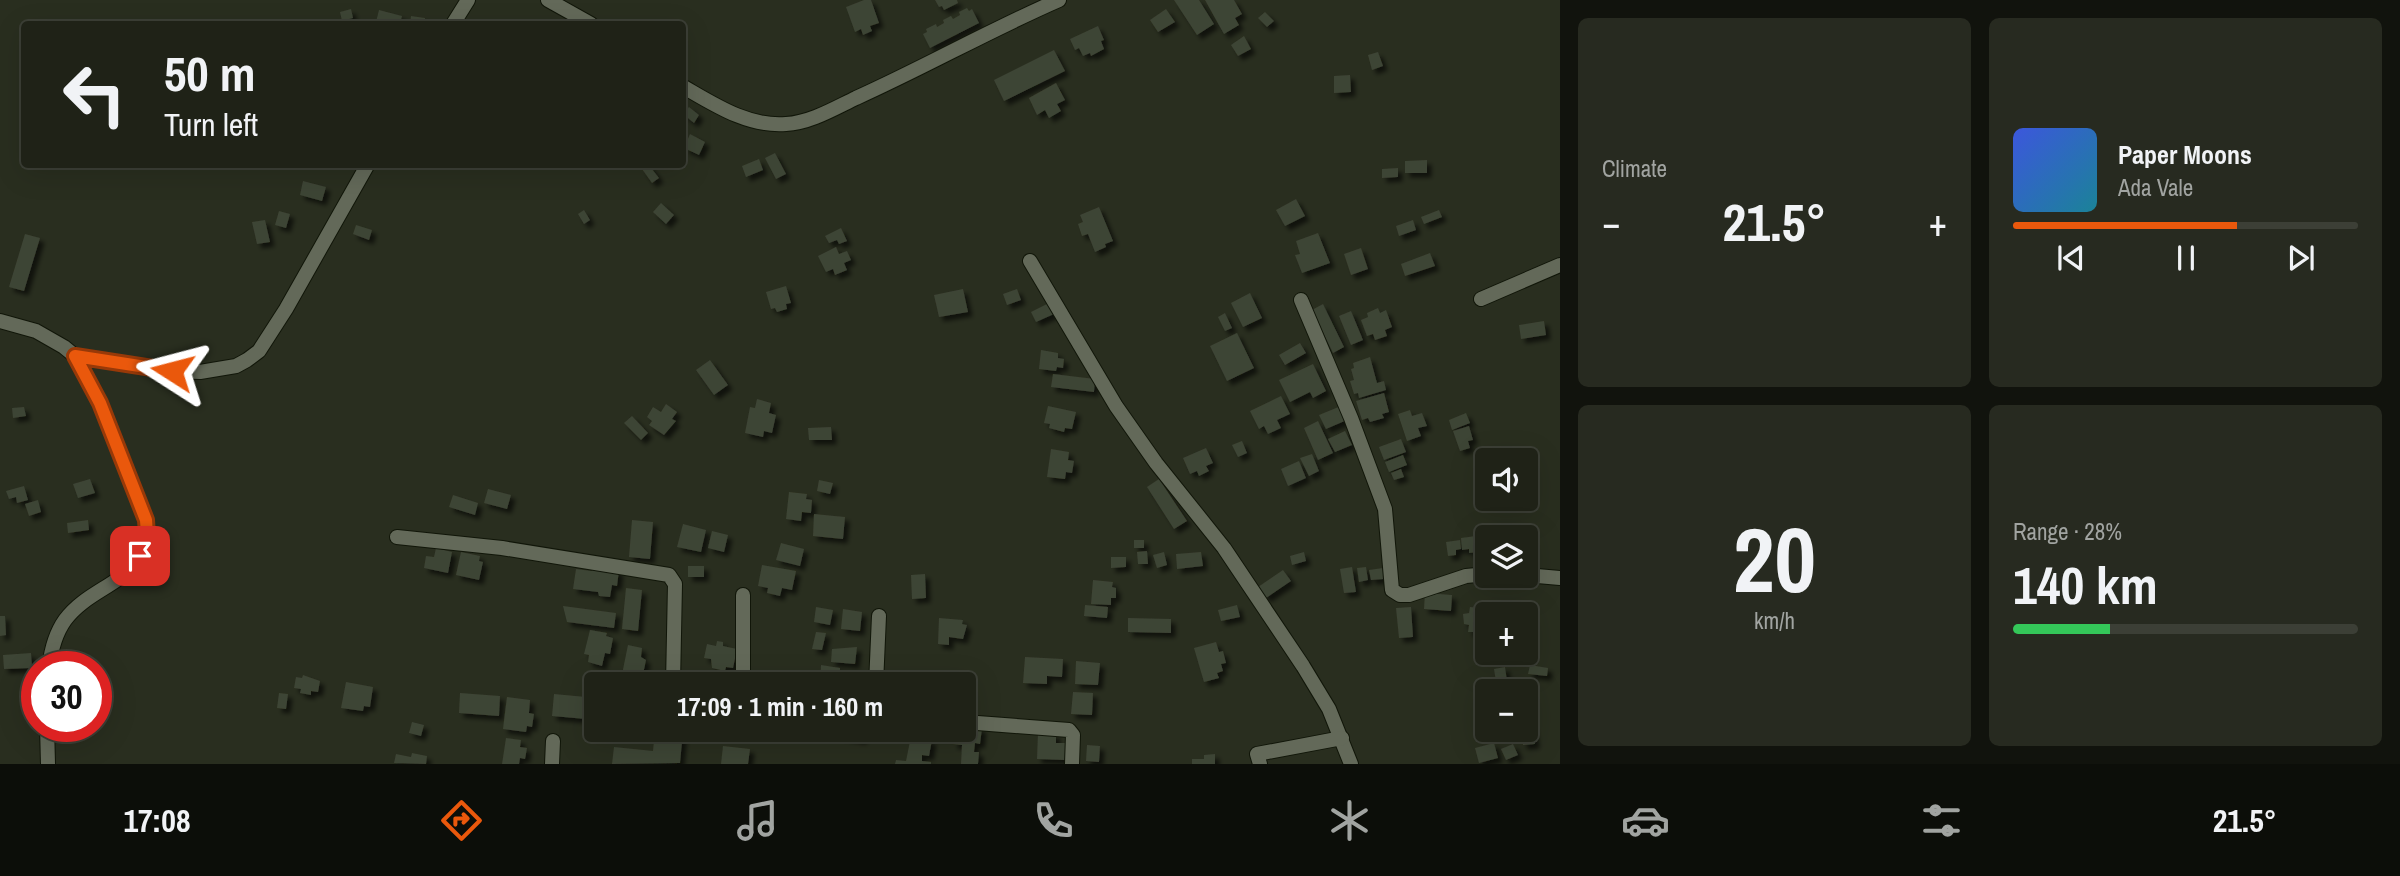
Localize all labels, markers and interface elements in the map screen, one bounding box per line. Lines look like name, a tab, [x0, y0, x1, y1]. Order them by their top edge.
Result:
text: 50 m	[164, 40, 256, 106]
icon: left	[49, 49, 140, 140]
text: Turn left	[164, 103, 258, 146]
text: Paper Moons	[2118, 137, 2252, 172]
text: Climate	[1602, 153, 1667, 184]
text: Ada Vale	[2118, 172, 2193, 203]
text: 21.5°	[1723, 187, 1826, 257]
text: −	[1602, 197, 1620, 248]
text: +	[1929, 197, 1947, 248]
icon: previous	[2052, 239, 2090, 277]
icon: pause	[2167, 239, 2205, 277]
icon: next	[2282, 239, 2320, 277]
position arrow	[135, 334, 209, 408]
map controls	[1475, 448, 1538, 742]
button: sound	[1475, 448, 1538, 511]
text: 20	[1733, 498, 1816, 620]
text: Range · 28%	[2013, 516, 2122, 547]
button: layers	[1475, 525, 1538, 588]
pin	[110, 526, 170, 586]
icon: arrive	[121, 537, 159, 575]
text: 140 km	[2013, 550, 2158, 620]
button: +	[1475, 602, 1538, 665]
text: km/h	[1754, 605, 1795, 636]
speed limit sign: 30	[21, 651, 112, 742]
button: −	[1475, 679, 1538, 742]
text: 17:09 · 1 min · 160 m	[677, 689, 883, 724]
icon: directions	[437, 796, 486, 845]
icon: music	[733, 796, 782, 845]
icon: phone	[1029, 796, 1078, 845]
icon: climate	[1325, 796, 1374, 845]
icon: car	[1621, 796, 1670, 845]
icon: filters	[1917, 796, 1966, 845]
text: 17:08	[123, 799, 191, 842]
text: 21.5°	[2213, 799, 2277, 842]

